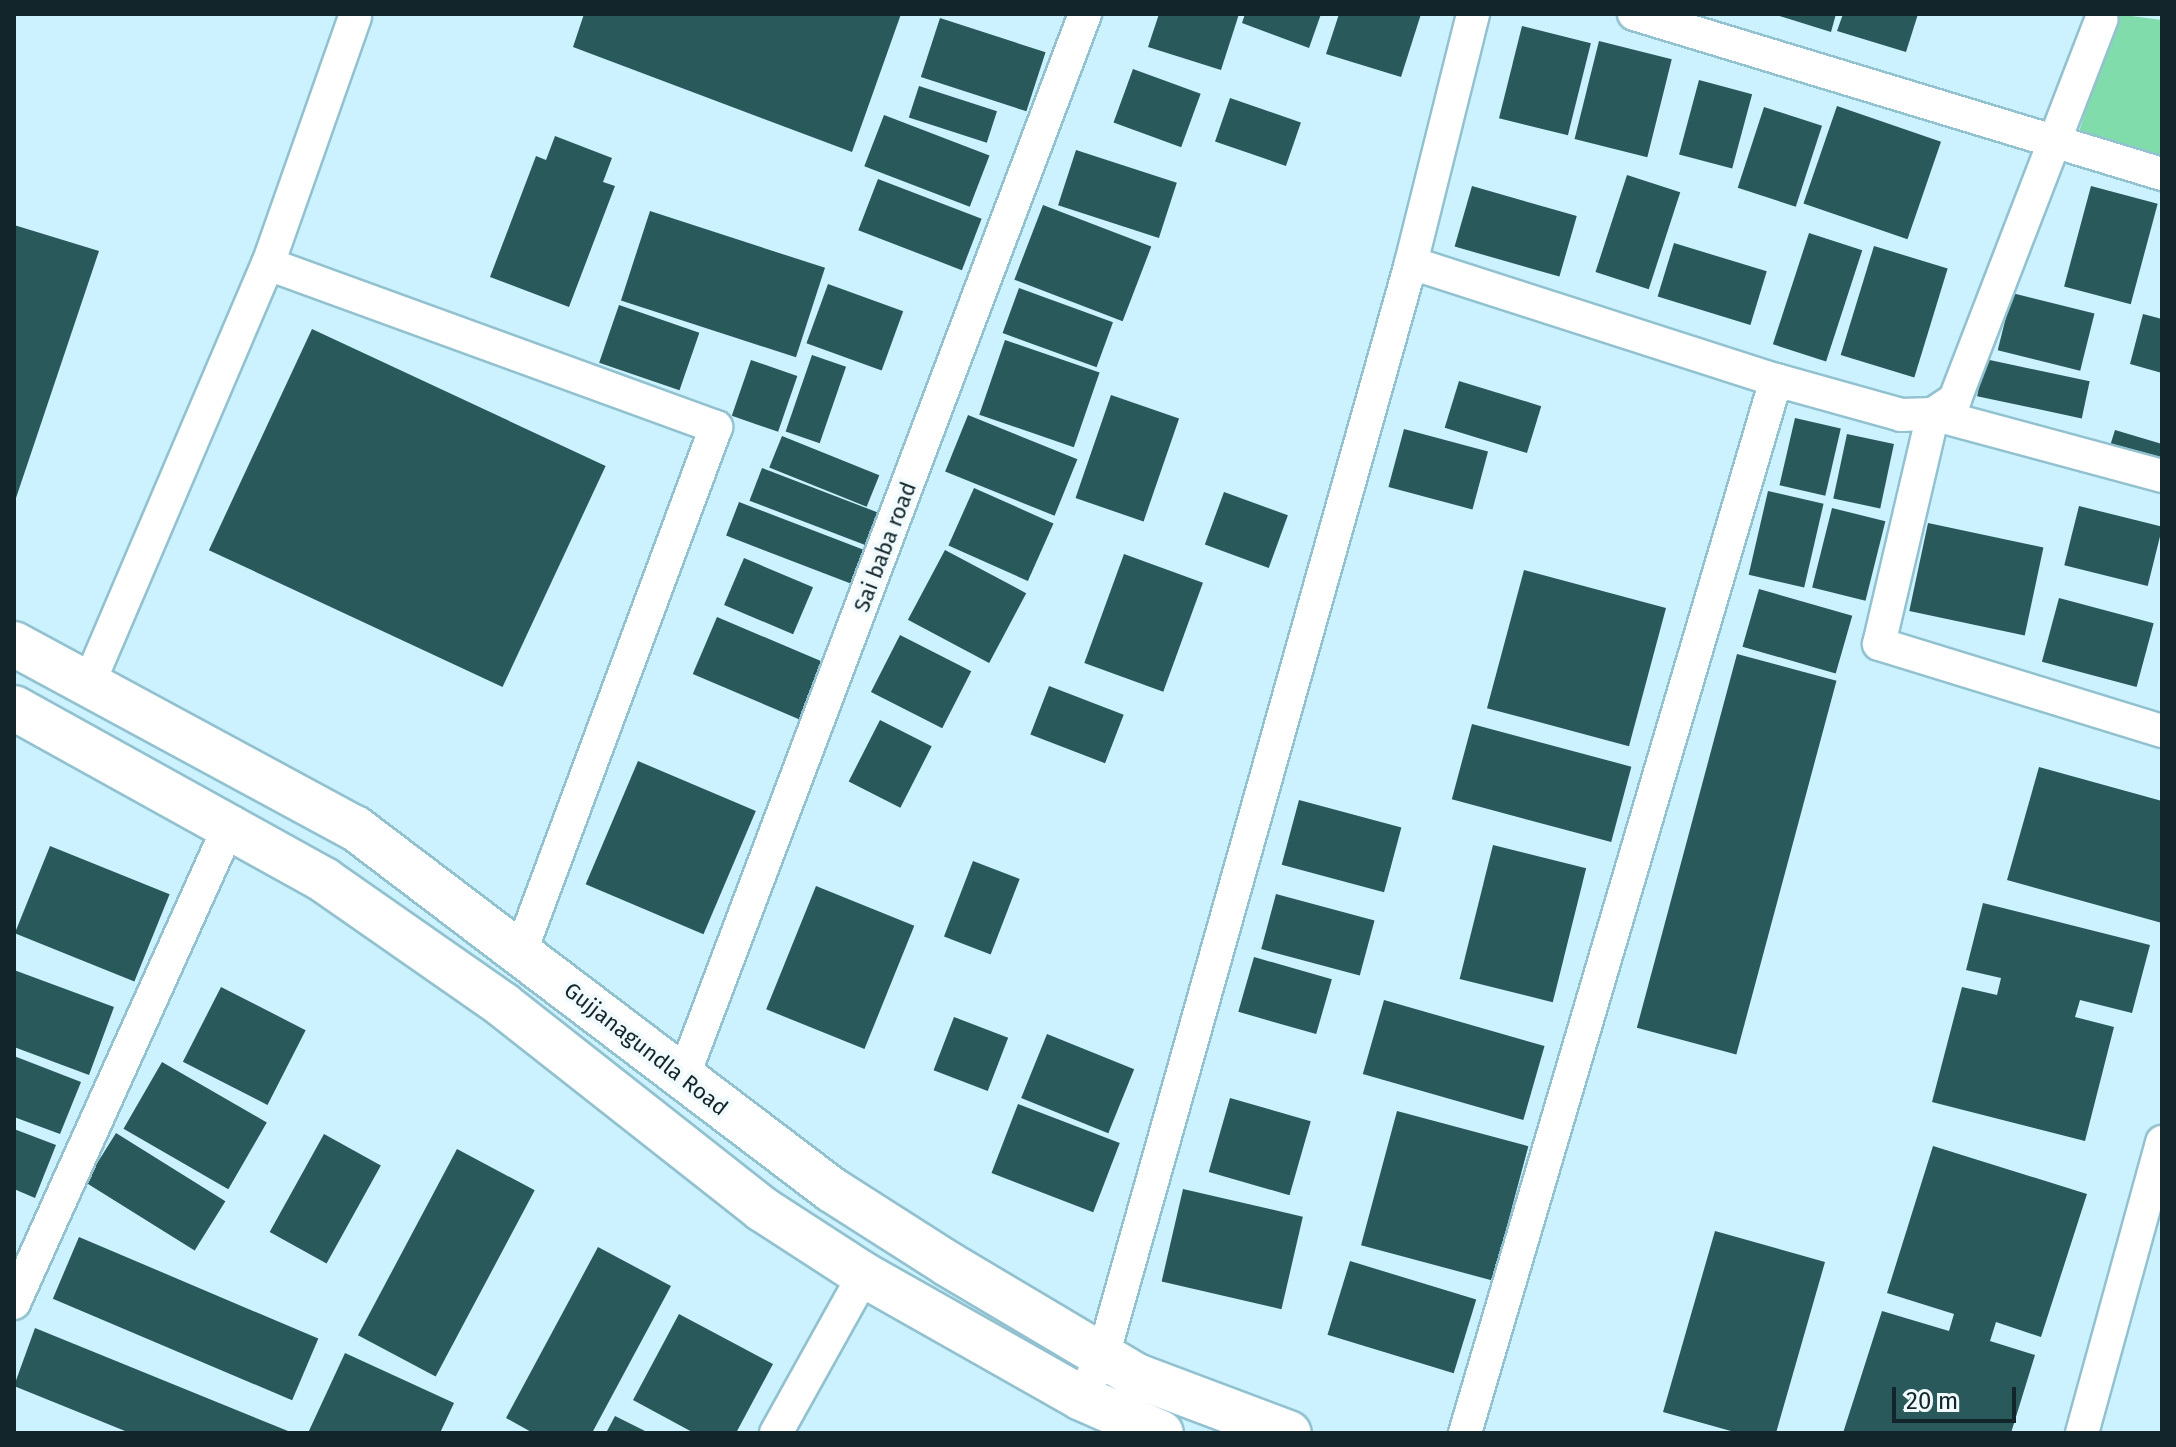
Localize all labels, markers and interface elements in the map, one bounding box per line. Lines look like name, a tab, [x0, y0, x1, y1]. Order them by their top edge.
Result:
street label: Sai baba road	[848, 478, 922, 616]
street label: Gujjanagundla Road	[559, 977, 733, 1121]
scale bar	[1896, 1371, 2020, 1421]
text: 20 m	[1906, 1387, 1958, 1415]

